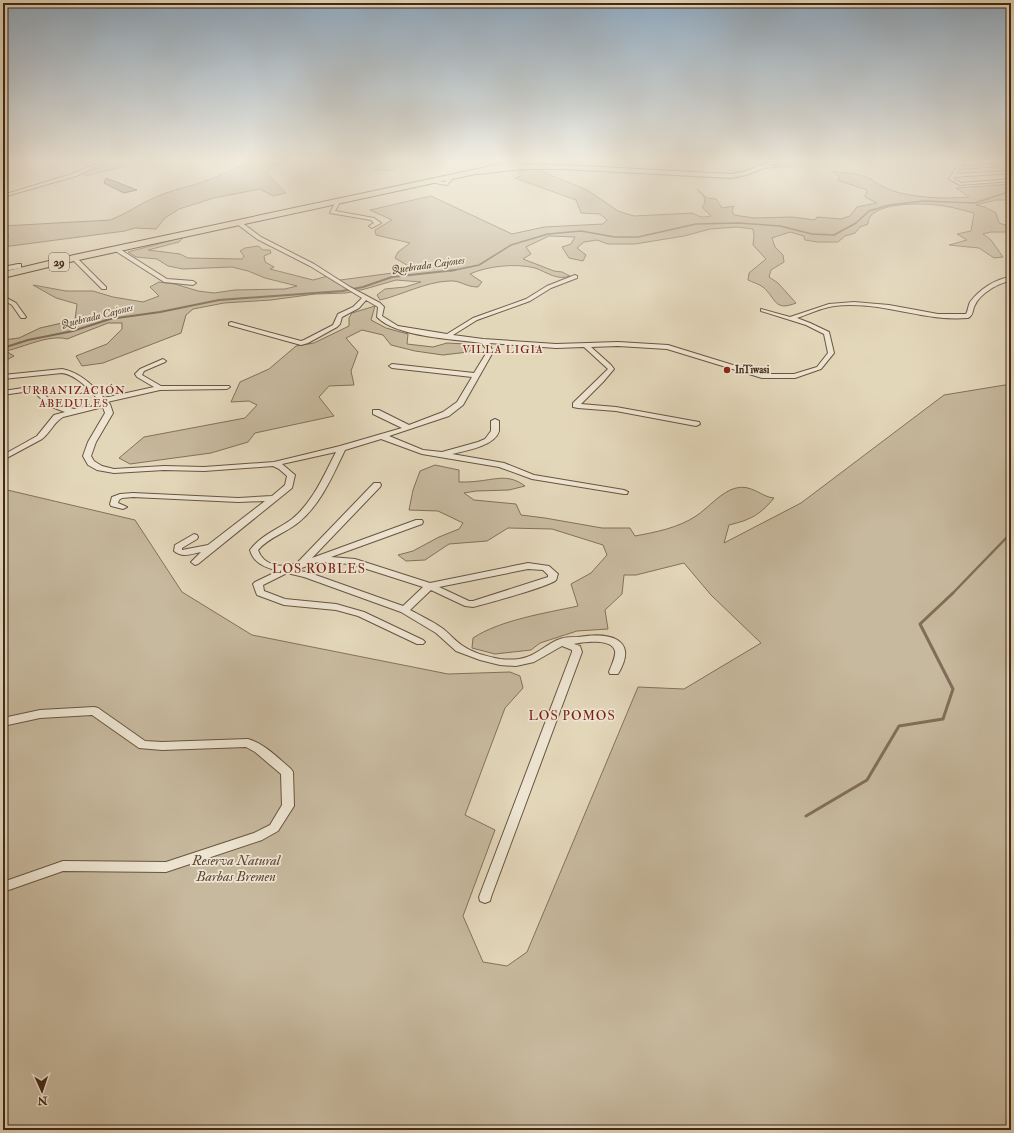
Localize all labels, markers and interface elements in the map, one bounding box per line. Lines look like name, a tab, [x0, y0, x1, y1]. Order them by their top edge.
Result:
road number: 29	[49, 253, 69, 271]
water label: Quebrada Cajones	[390, 253, 467, 278]
water label: Quebrada Cajones	[60, 301, 136, 332]
district label: VILLA LIGIA	[462, 343, 544, 356]
place label: InTiwasi	[735, 364, 770, 376]
marker: InTiwasi	[722, 365, 732, 375]
district label: URBANIZACIÓN ABEDULES	[22, 383, 126, 410]
district label: LOS ROBLES	[272, 561, 366, 577]
district label: LOS POMOS	[528, 708, 616, 724]
park label: Reserva Natural Barbas Bremen	[191, 852, 282, 885]
north arrow	[22, 1071, 62, 1111]
text: N	[36, 1094, 49, 1107]

